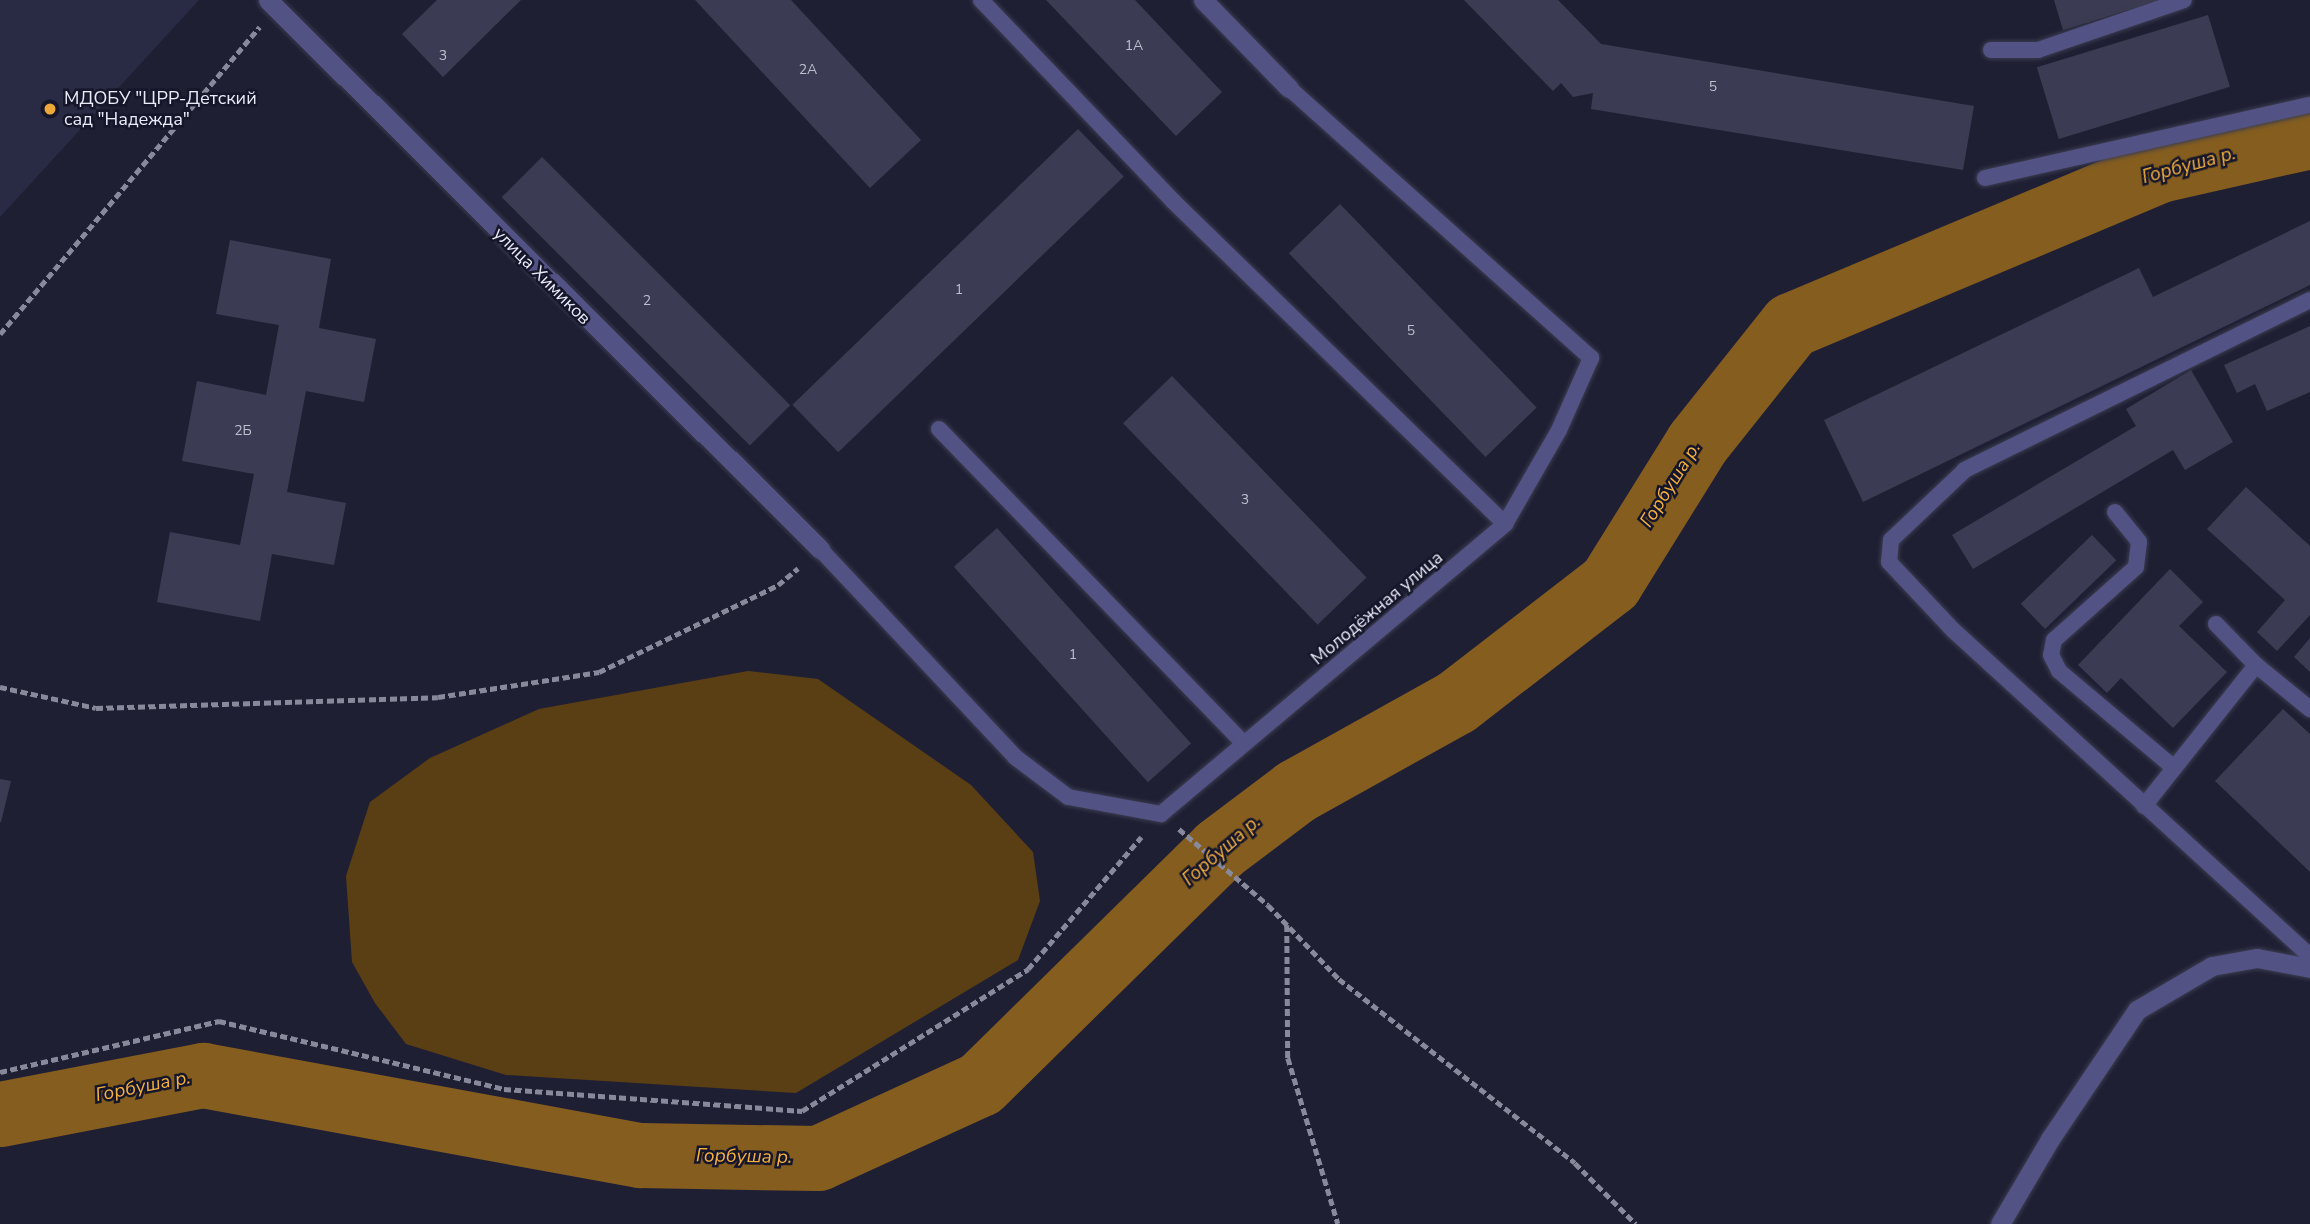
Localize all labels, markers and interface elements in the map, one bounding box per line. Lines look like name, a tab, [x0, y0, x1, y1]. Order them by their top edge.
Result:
house number: 1А	[1125, 38, 1143, 54]
house number: 3	[439, 48, 447, 64]
house number: 2А	[799, 62, 817, 78]
house number: 5	[1709, 79, 1717, 95]
place label: МДОБУ "ЦРР-Детский сад "Надежда"	[64, 88, 257, 130]
marker: МДОБУ "ЦРР-Детский сад "Надежда"	[42, 101, 58, 117]
water label: Горбуша р.	[2140, 143, 2238, 189]
street label: улица Химиков	[489, 223, 595, 329]
house number: 1	[955, 282, 963, 298]
house number: 2	[643, 293, 651, 309]
house number: 5	[1407, 323, 1415, 339]
house number: 2Б	[234, 423, 252, 439]
water label: Горбуша р.	[1636, 438, 1706, 532]
house number: 3	[1241, 492, 1249, 508]
street label: Молодёжная улица	[1307, 547, 1447, 669]
house number: 1	[1069, 647, 1077, 663]
water label: Горбуша р.	[1178, 811, 1266, 891]
water label: Горбуша р.	[94, 1067, 192, 1107]
water label: Горбуша р.	[696, 1145, 792, 1169]

